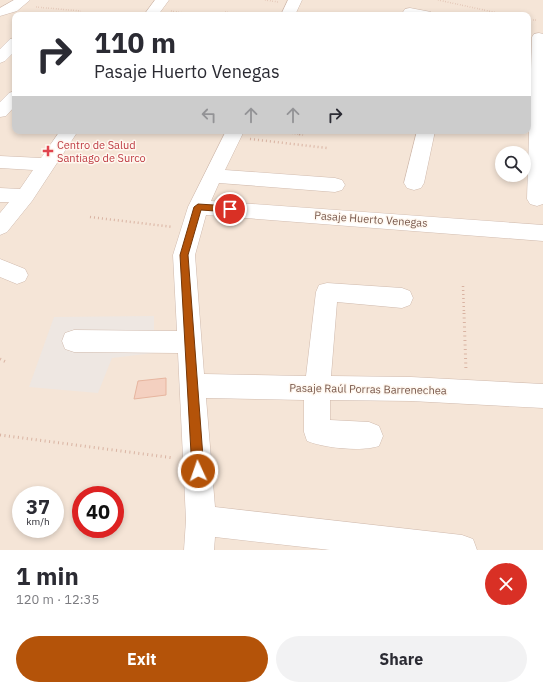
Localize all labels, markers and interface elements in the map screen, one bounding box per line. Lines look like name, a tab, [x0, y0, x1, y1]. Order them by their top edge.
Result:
text: 110 m	[94, 24, 176, 61]
icon: right	[28, 28, 80, 80]
text: Pasaje Huerto Venegas	[94, 60, 280, 83]
icon: left	[198, 104, 220, 126]
icon: ahead	[240, 104, 262, 126]
icon: ahead	[282, 104, 304, 126]
icon: right	[324, 104, 346, 126]
place label: Centro de Salud Santiago de Surco	[57, 138, 146, 165]
marker: Centro de Salud Santiago de Surco	[42, 145, 54, 157]
map controls	[495, 146, 531, 182]
button: search	[495, 146, 531, 182]
pin	[213, 192, 247, 226]
icon: arrive	[219, 198, 241, 220]
street label: Pasaje Huerto Venegas	[314, 208, 428, 230]
street label: Pasaje Raúl Porras Barrenechea	[289, 381, 447, 397]
position arrow	[177, 450, 219, 492]
speed limit sign: 40	[72, 486, 124, 538]
text: 37	[26, 493, 50, 520]
text: km/h	[26, 515, 50, 528]
text: 1 min	[16, 560, 79, 592]
button: close	[485, 563, 527, 605]
text: 120 m · 12:35	[16, 591, 99, 608]
button: Exit	[16, 636, 268, 682]
button: Share	[276, 636, 527, 682]

